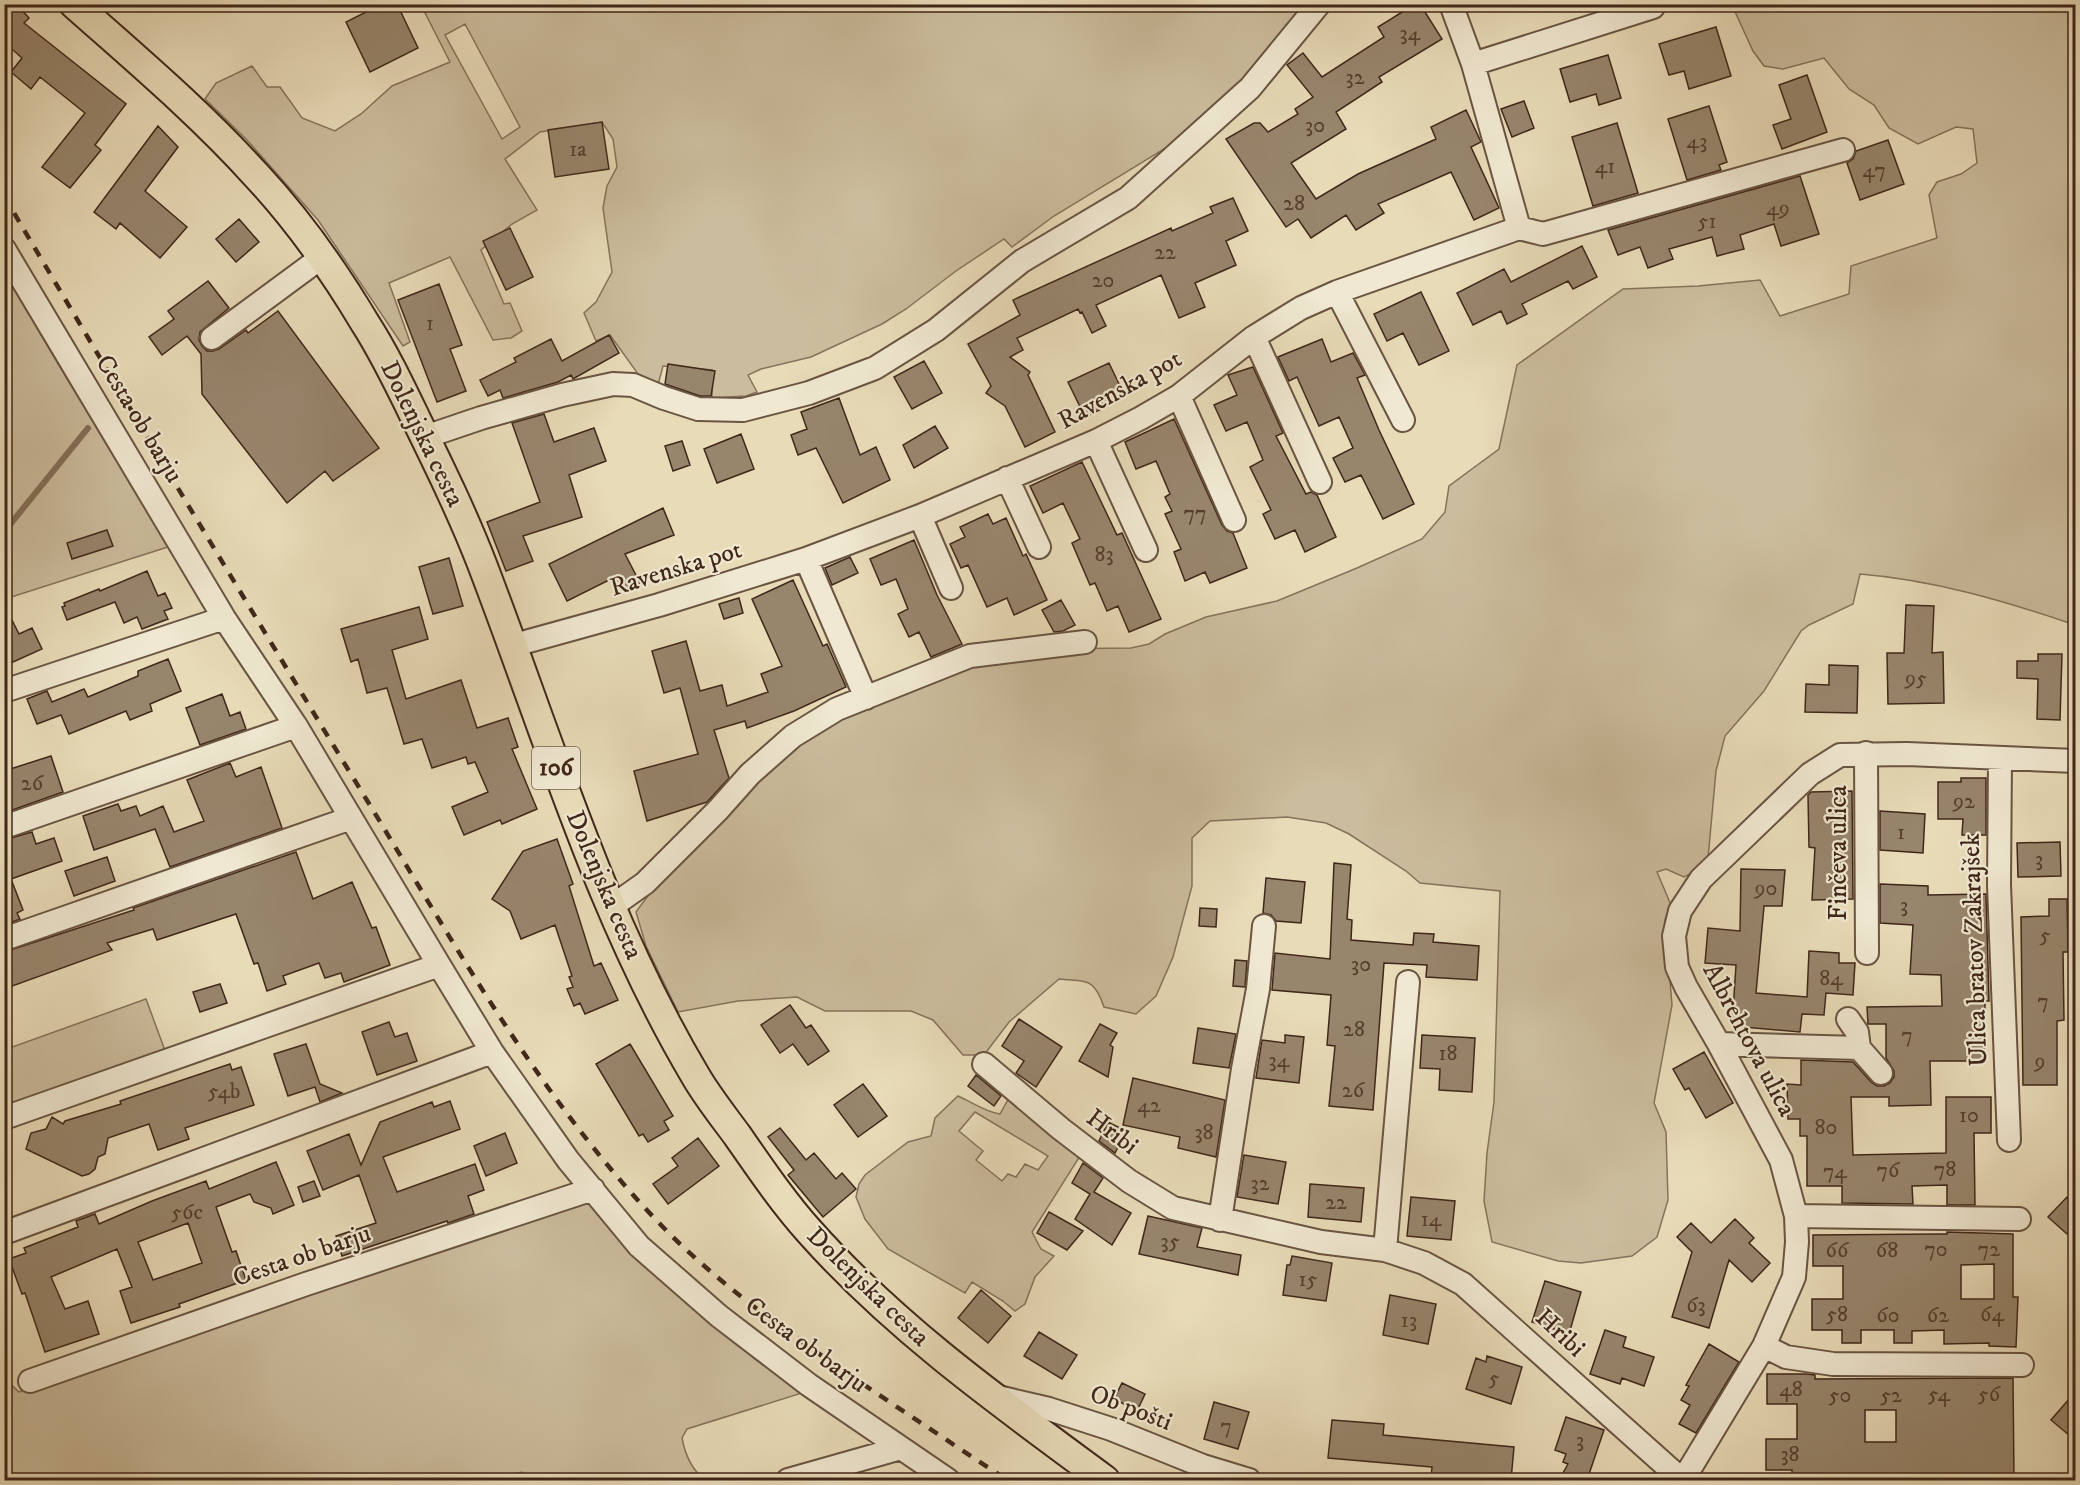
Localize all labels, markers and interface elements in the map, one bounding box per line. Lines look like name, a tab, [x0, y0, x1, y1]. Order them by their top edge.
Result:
house number: 34	[1400, 20, 1422, 47]
house number: 32	[1345, 64, 1365, 91]
house number: 30	[1305, 112, 1325, 139]
house number: 43	[1687, 128, 1707, 155]
house number: 1a	[569, 136, 587, 163]
house number: 41	[1595, 153, 1615, 180]
house number: 47	[1862, 157, 1886, 184]
house number: 28	[1283, 190, 1305, 217]
house number: 49	[1766, 195, 1790, 222]
house number: 51	[1697, 208, 1717, 235]
house number: 22	[1154, 239, 1176, 266]
house number: 20	[1092, 267, 1114, 294]
house number: 1	[426, 310, 434, 337]
street label: Ravenska pot	[1052, 343, 1188, 437]
street label: Cesta ob barju	[88, 349, 190, 489]
street label: Dolenjska cesta	[372, 356, 472, 512]
house number: 77	[1183, 500, 1207, 527]
street label: Ravenska pot	[606, 533, 746, 605]
house number: 83	[1094, 541, 1114, 568]
house number: 95	[1904, 665, 1927, 692]
road number: 106	[532, 747, 580, 789]
house number: 26	[21, 770, 45, 797]
street label: Finčeva ulica	[1822, 785, 1855, 921]
house number: 92	[1952, 788, 1975, 815]
street label: Dolenjska cesta	[558, 806, 650, 964]
house number: 1	[1897, 819, 1905, 846]
street label: Ulica bratov Zakrajšek	[1954, 833, 1996, 1067]
house number: 3	[2035, 846, 2043, 873]
house number: 90	[1754, 875, 1777, 902]
house number: 3	[1900, 892, 1908, 919]
house number: 5	[2040, 922, 2051, 949]
house number: 30	[1351, 951, 1371, 978]
street label: Albrehtova ulica	[1695, 958, 1803, 1122]
house number: 84	[1819, 965, 1844, 992]
house number: 7	[2037, 988, 2049, 1015]
house number: 28	[1343, 1016, 1365, 1043]
house number: 7	[1901, 1022, 1913, 1049]
house number: 18	[1438, 1040, 1458, 1067]
house number: 34	[1269, 1047, 1291, 1074]
house number: 9	[2034, 1048, 2045, 1075]
house number: 26	[1342, 1077, 1366, 1104]
house number: 54b	[208, 1078, 240, 1105]
house number: 42	[1137, 1092, 1161, 1119]
street label: Hribi	[1079, 1102, 1145, 1162]
house number: 10	[1959, 1102, 1979, 1129]
house number: 80	[1815, 1114, 1837, 1141]
house number: 38	[1194, 1119, 1214, 1146]
house number: 78	[1934, 1156, 1956, 1183]
house number: 76	[1877, 1157, 1901, 1184]
house number: 74	[1823, 1158, 1848, 1185]
house number: 32	[1250, 1170, 1270, 1197]
house number: 22	[1325, 1189, 1347, 1216]
house number: 56c	[171, 1199, 203, 1226]
house number: 14	[1421, 1206, 1443, 1233]
street label: Cesta ob barju	[229, 1217, 375, 1295]
street label: Dolenjska cesta	[800, 1220, 936, 1354]
house number: 35	[1160, 1228, 1180, 1255]
house number: 70	[1924, 1236, 1948, 1263]
house number: 72	[1978, 1236, 2000, 1263]
house number: 66	[1826, 1237, 1850, 1264]
house number: 68	[1876, 1237, 1898, 1264]
house number: 15	[1299, 1266, 1318, 1293]
street label: Cesta ob barju	[738, 1289, 874, 1401]
house number: 63	[1686, 1292, 1706, 1319]
street label: Hribi	[1528, 1301, 1592, 1365]
house number: 58	[1826, 1301, 1848, 1328]
house number: 64	[1980, 1301, 2005, 1328]
house number: 60	[1876, 1302, 1900, 1329]
house number: 62	[1927, 1302, 1949, 1329]
house number: 13	[1401, 1307, 1417, 1334]
house number: 5	[1489, 1365, 1500, 1392]
house number: 48	[1779, 1376, 1803, 1403]
street label: Ob pošti	[1085, 1377, 1177, 1439]
house number: 54	[1928, 1381, 1952, 1408]
house number: 56	[1978, 1381, 2002, 1408]
house number: 50	[1829, 1382, 1851, 1409]
house number: 52	[1880, 1382, 1902, 1409]
house number: 7	[1220, 1413, 1232, 1440]
house number: 3	[1576, 1427, 1584, 1454]
house number: 38	[1780, 1441, 1800, 1468]

